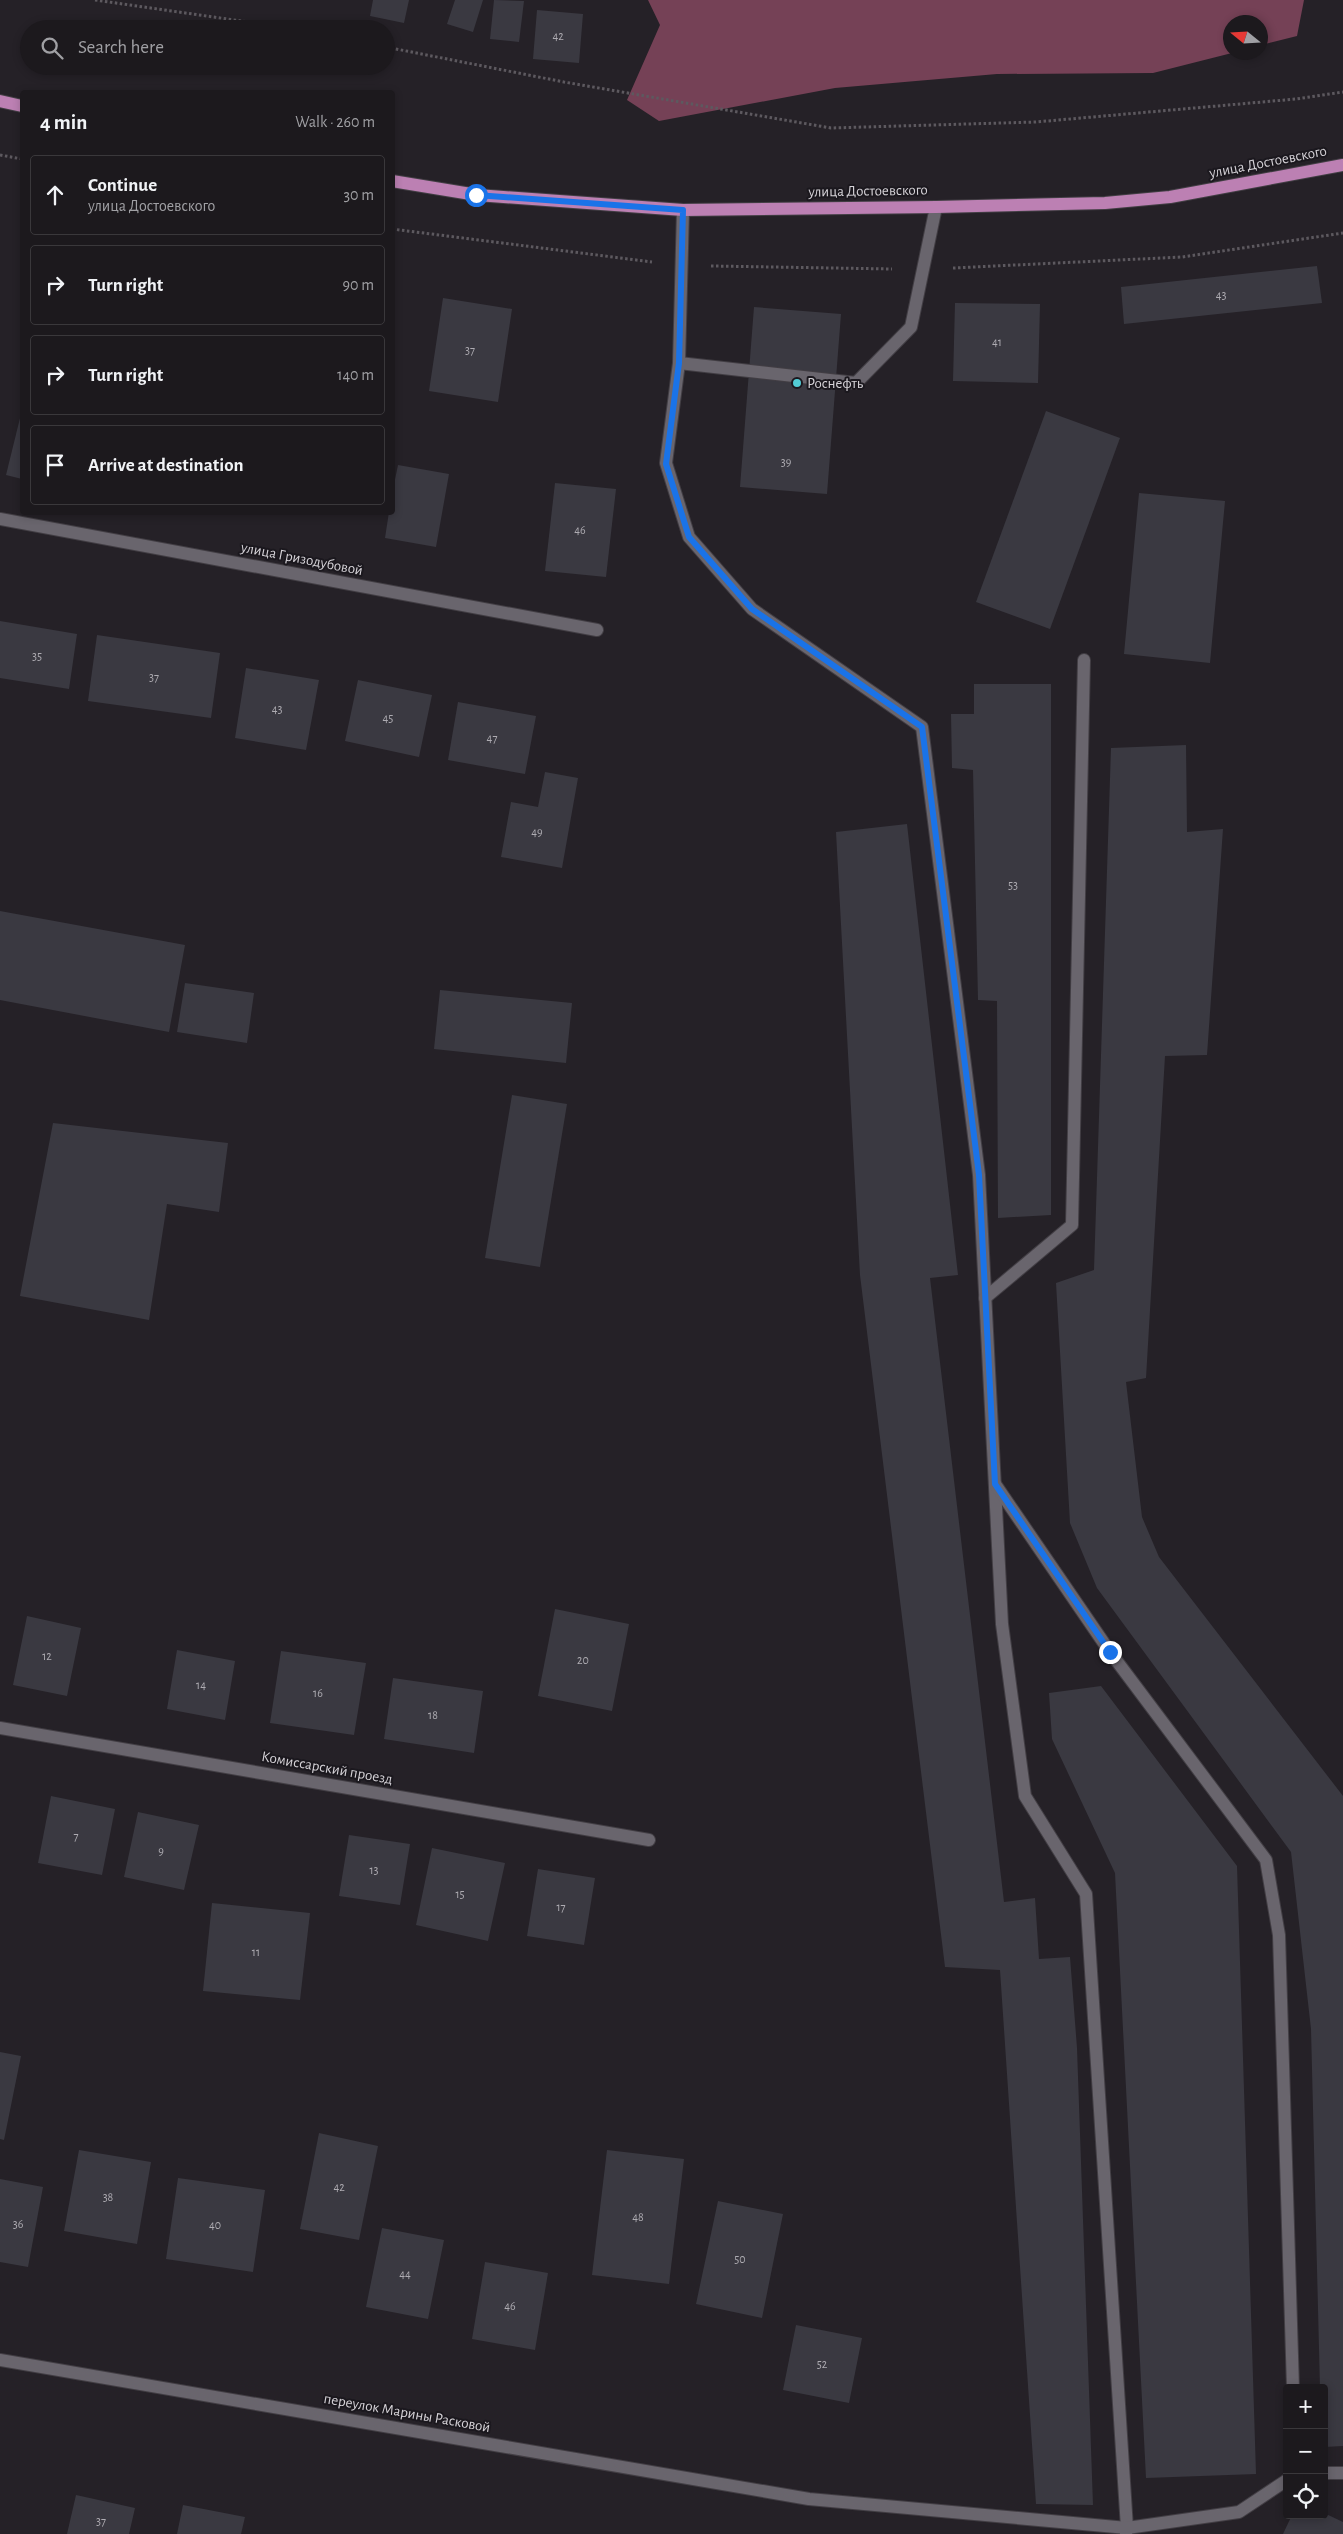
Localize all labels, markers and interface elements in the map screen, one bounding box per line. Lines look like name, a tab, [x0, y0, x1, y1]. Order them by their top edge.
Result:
north arrow	[1223, 15, 1268, 60]
search box	[20, 20, 395, 75]
house number: 42	[552, 30, 564, 42]
icon: search	[38, 34, 66, 62]
text: Search here	[78, 38, 164, 57]
text: 4 min	[40, 112, 87, 133]
text: Walk · 260 m	[295, 114, 375, 130]
street label: улица Достоевского	[1207, 143, 1328, 181]
text: Continue	[88, 176, 157, 195]
icon: ahead	[41, 181, 69, 209]
street label: улица Достоевского	[807, 182, 928, 200]
route start	[465, 184, 488, 207]
text: 30 m	[344, 187, 374, 203]
text: улица Достоевского	[88, 198, 215, 214]
icon: right	[41, 271, 69, 299]
text: Turn right	[88, 276, 163, 295]
text: 90 m	[343, 277, 374, 293]
house number: 43	[1216, 289, 1226, 301]
house number: 41	[992, 336, 1002, 348]
house number: 37	[465, 344, 475, 356]
icon: right	[41, 361, 69, 389]
text: Turn right	[88, 366, 163, 385]
text: 140 m	[337, 367, 374, 383]
place label: Роснефть	[807, 376, 864, 391]
marker: Роснефть	[791, 377, 803, 389]
icon: arrive	[41, 451, 69, 479]
text: Arrive at destination	[88, 456, 244, 475]
house number: 39	[781, 456, 792, 468]
house number: 46	[574, 524, 586, 536]
street label: улица Гризодубовой	[239, 540, 364, 578]
house number: 35	[32, 650, 42, 662]
house number: 37	[149, 671, 159, 683]
house number: 43	[272, 703, 282, 715]
house number: 45	[383, 712, 393, 724]
house number: 47	[487, 732, 497, 744]
house number: 49	[531, 826, 543, 838]
house number: 53	[1008, 879, 1018, 891]
route end	[1099, 1641, 1122, 1664]
house number: 12	[42, 1650, 52, 1662]
house number: 20	[577, 1654, 589, 1666]
house number: 14	[196, 1679, 206, 1691]
house number: 16	[313, 1687, 323, 1699]
house number: 18	[428, 1709, 438, 1721]
street label: Комиссарский проезд	[260, 1749, 394, 1787]
house number: 7	[73, 1830, 79, 1842]
house number: 9	[158, 1845, 164, 1857]
house number: 13	[369, 1864, 379, 1876]
house number: 15	[455, 1888, 465, 1900]
house number: 17	[556, 1901, 566, 1913]
house number: 11	[252, 1946, 260, 1958]
house number: 42	[333, 2181, 345, 2193]
house number: 38	[103, 2191, 114, 2203]
house number: 48	[632, 2211, 644, 2223]
house number: 36	[13, 2218, 24, 2230]
house number: 40	[209, 2219, 221, 2231]
house number: 50	[734, 2253, 746, 2265]
house number: 44	[399, 2268, 411, 2280]
house number: 46	[504, 2300, 516, 2312]
house number: 52	[817, 2358, 828, 2370]
map controls	[1283, 2384, 1328, 2519]
button: +	[1283, 2384, 1328, 2429]
street label: переулок Марины Расковой	[323, 2391, 491, 2435]
button: −	[1283, 2429, 1328, 2474]
button: locate	[1283, 2474, 1328, 2519]
house number: 37	[96, 2515, 106, 2527]

